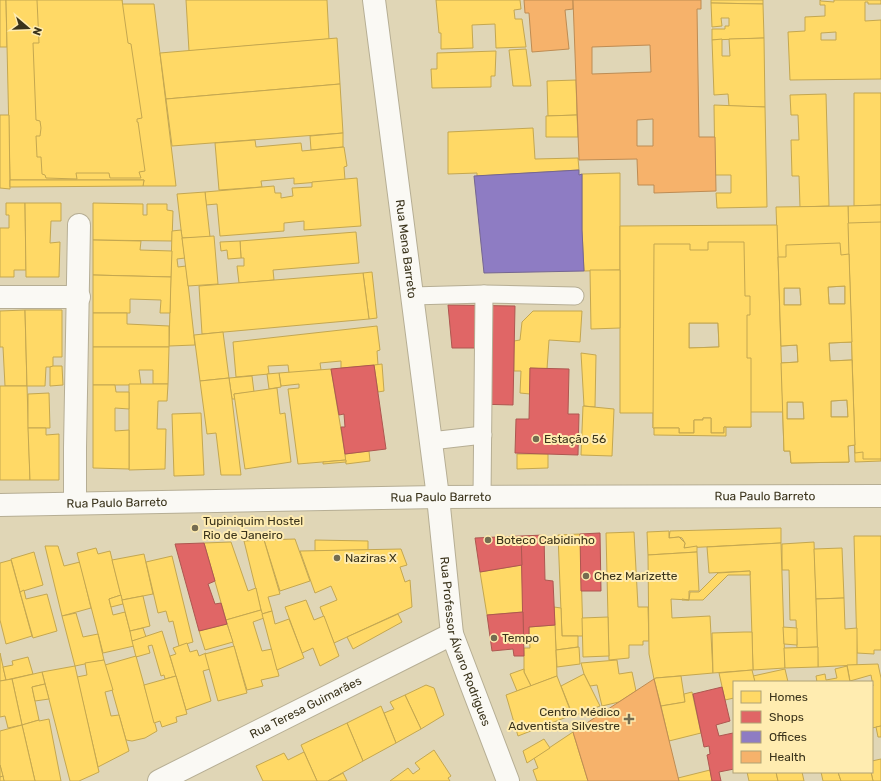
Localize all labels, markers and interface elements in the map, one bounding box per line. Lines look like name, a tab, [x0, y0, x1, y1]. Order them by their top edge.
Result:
north arrow	[8, 8, 48, 48]
text: N	[30, 25, 44, 37]
street label: Rua Mena Barreto	[393, 199, 419, 299]
place label: Estação 56	[544, 432, 606, 446]
marker: Estação 56	[531, 434, 541, 444]
street label: Rua Paulo Barreto	[714, 489, 815, 503]
street label: Rua Paulo Barreto	[390, 490, 491, 505]
street label: Rua Paulo Barreto	[66, 495, 168, 511]
place label: Tupiniquim Hostel Rio de Janeiro	[203, 514, 303, 542]
marker: Tupiniquim Hostel Rio de Janeiro	[190, 523, 200, 533]
place label: Boteco Cabidinho	[496, 533, 595, 547]
marker: Boteco Cabidinho	[483, 535, 493, 545]
place label: Naziras X	[345, 551, 397, 565]
marker: Naziras X	[332, 553, 342, 563]
street label: Rua Professor Álvaro Rodrigues	[437, 556, 493, 728]
place label: Chez Marizette	[594, 569, 678, 583]
marker: Chez Marizette	[581, 571, 591, 581]
place label: Tempo	[502, 631, 539, 645]
marker: Tempo	[489, 633, 499, 643]
street label: Rua Teresa Guimarães	[247, 674, 364, 741]
legend	[733, 681, 873, 773]
text: Homes	[769, 690, 808, 704]
place label: Centro Médico Adventista Silvestre	[508, 705, 620, 733]
text: Shops	[769, 710, 804, 724]
marker: Centro Médico Adventista Silvestre	[623, 713, 635, 725]
text: Offices	[769, 730, 807, 744]
text: Health	[769, 750, 806, 764]

